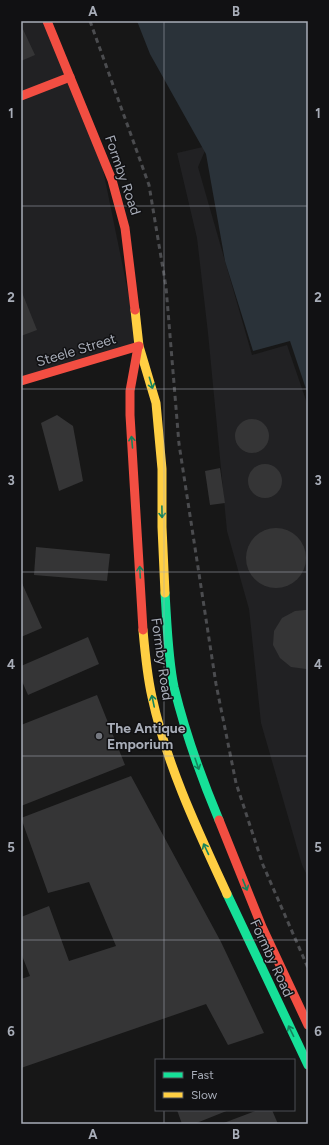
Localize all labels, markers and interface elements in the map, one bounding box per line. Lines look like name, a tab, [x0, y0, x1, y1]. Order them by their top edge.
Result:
text: A	[88, 4, 98, 19]
text: B	[232, 4, 240, 19]
text: 1	[8, 106, 14, 121]
text: 1	[315, 106, 321, 121]
street label: Formby Road	[101, 133, 144, 217]
text: 2	[7, 290, 15, 305]
text: 2	[314, 290, 322, 305]
street label: Steele Street	[34, 330, 118, 371]
one-way arrow	[147, 376, 155, 389]
one-way arrow	[128, 436, 135, 449]
text: 3	[7, 473, 15, 488]
text: 3	[314, 473, 322, 488]
one-way arrow	[158, 505, 166, 518]
one-way arrow	[136, 565, 143, 578]
street label: Formby Road	[147, 617, 176, 702]
text: 4	[7, 657, 15, 672]
text: 4	[314, 657, 322, 672]
one-way arrow	[148, 694, 156, 707]
place label: The Antique Emporium	[107, 720, 186, 753]
marker: The Antique Emporium	[94, 731, 104, 741]
one-way arrow	[194, 757, 201, 770]
text: 5	[7, 840, 15, 855]
text: 5	[314, 840, 322, 855]
one-way arrow	[202, 844, 209, 856]
one-way arrow	[241, 878, 249, 890]
street label: Formby Road	[246, 917, 297, 1000]
text: 6	[7, 1024, 15, 1039]
text: 6	[314, 1024, 322, 1039]
one-way arrow	[287, 1025, 294, 1037]
legend	[155, 1059, 295, 1111]
text: Fast	[191, 1068, 214, 1082]
text: Slow	[191, 1088, 218, 1102]
text: A	[88, 1127, 98, 1142]
text: B	[232, 1127, 240, 1142]

